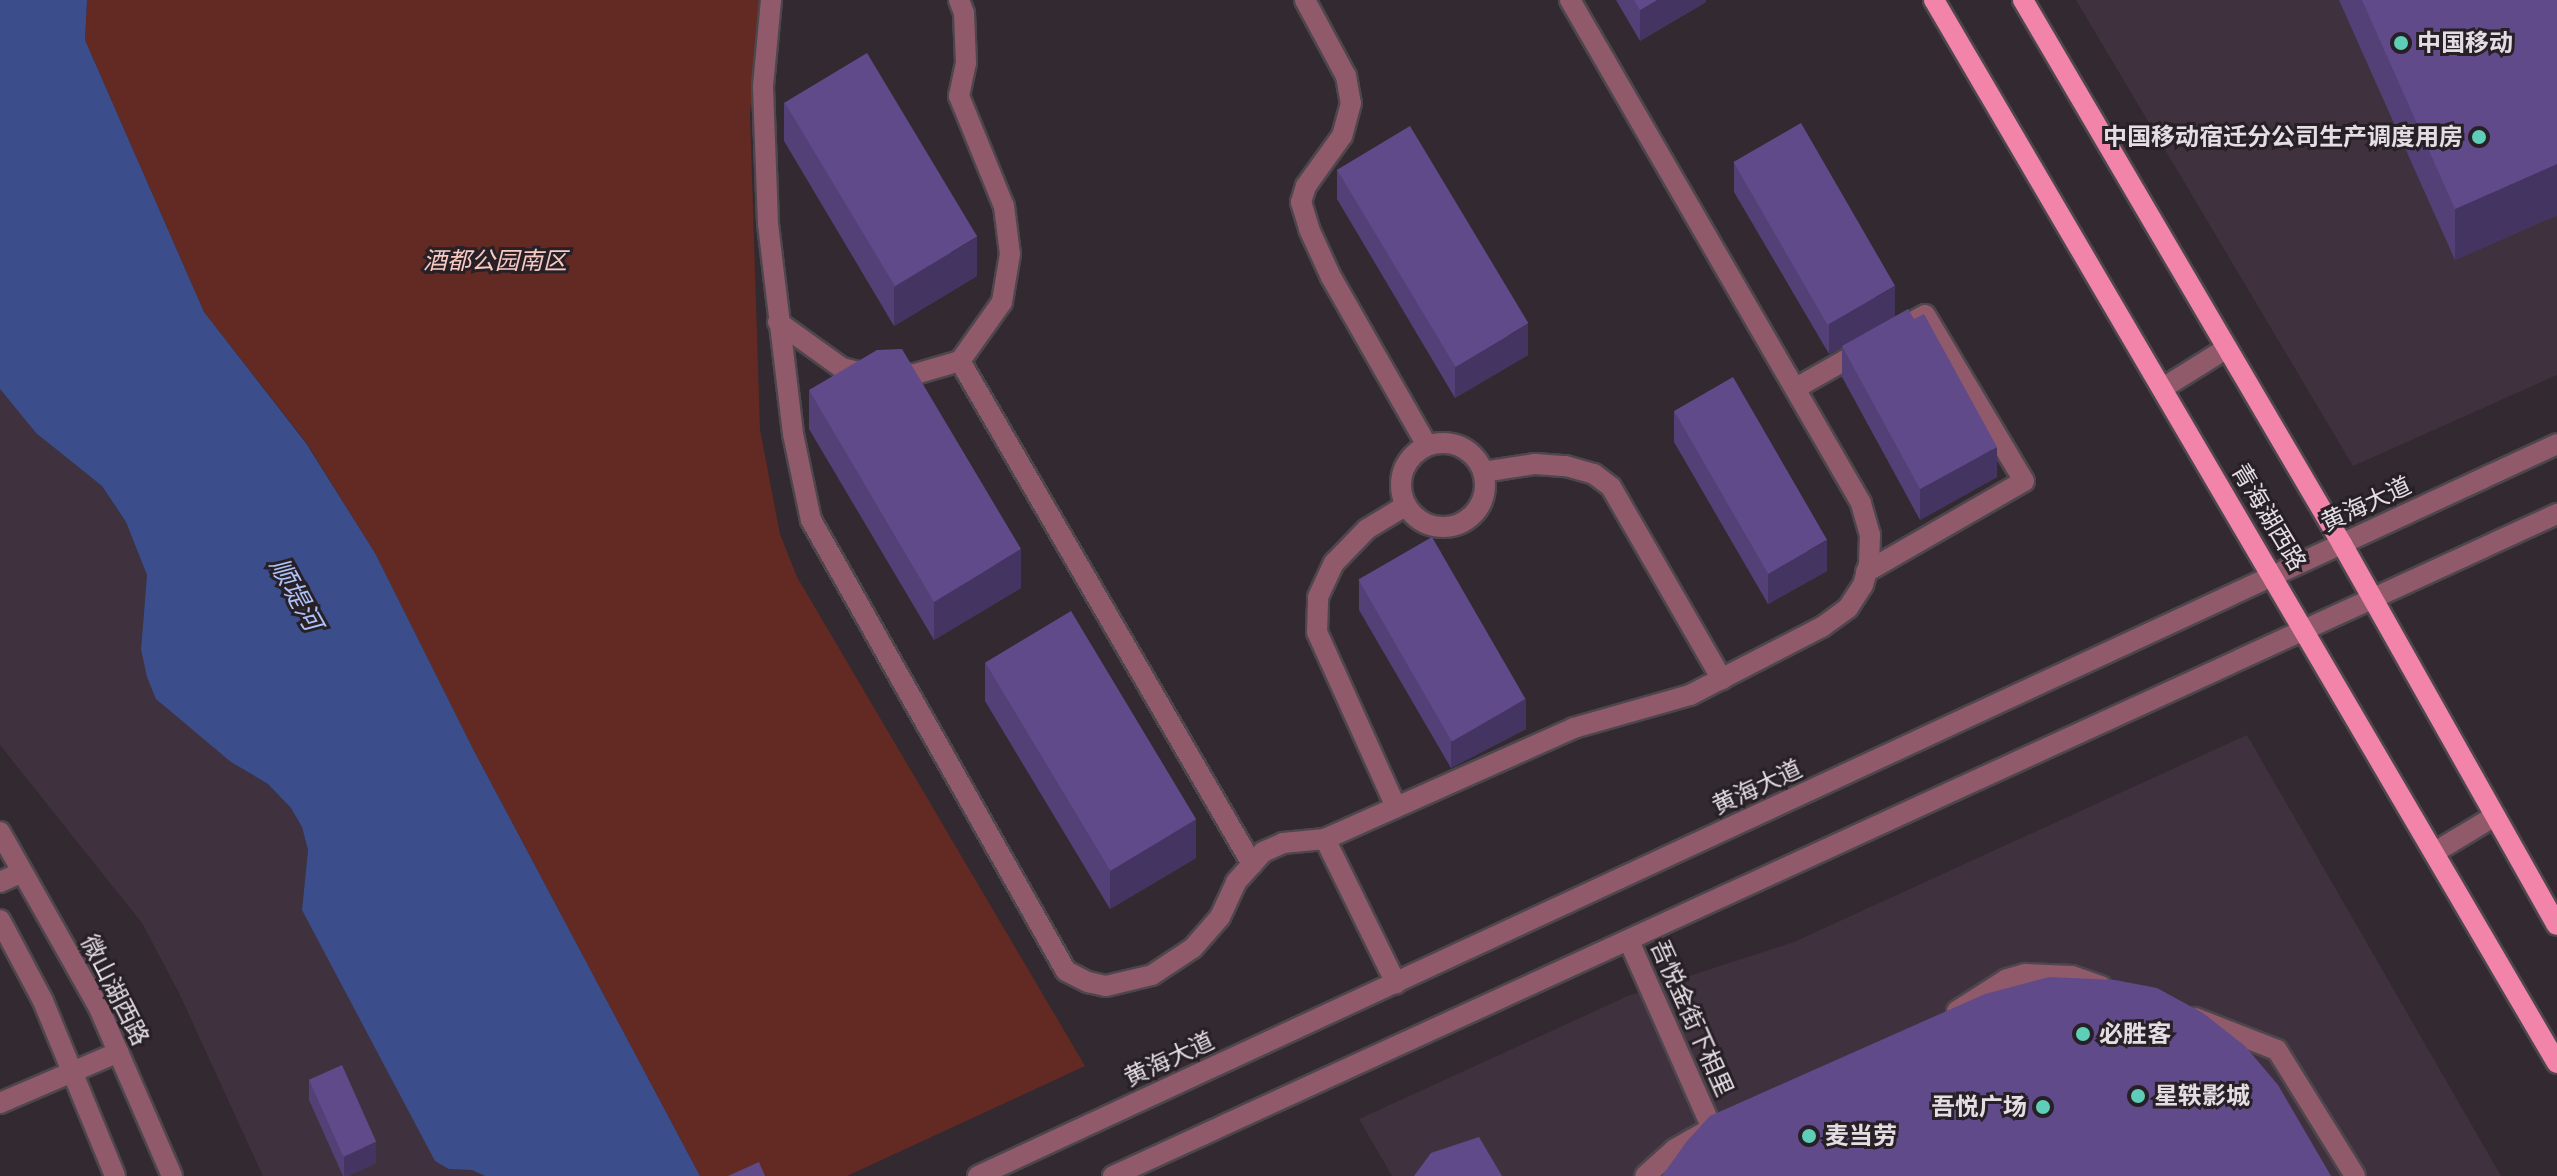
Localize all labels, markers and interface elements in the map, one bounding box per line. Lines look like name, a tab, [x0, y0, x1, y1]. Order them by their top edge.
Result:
place label: 中国移动	[2417, 29, 2513, 57]
marker: 中国移动	[2392, 34, 2410, 52]
place label: 中国移动宿迁分公司生产调度用房	[2103, 123, 2463, 151]
marker: 中国移动宿迁分公司生产调度用房	[2470, 128, 2488, 146]
park label: 酒都公园南区	[423, 247, 567, 275]
street label: 青海湖西路	[2226, 458, 2312, 576]
street label: 黄海大道	[2316, 471, 2416, 537]
water label: 顺堤河	[263, 552, 329, 636]
street label: 黄海大道	[1707, 754, 1807, 820]
street label: 微山湖西路	[75, 930, 155, 1050]
street label: 吾悦金街下相里	[1645, 935, 1739, 1101]
place label: 必胜客	[2099, 1020, 2171, 1048]
marker: 必胜客	[2074, 1025, 2092, 1043]
street label: 黄海大道	[1119, 1026, 1219, 1092]
place label: 星轶影城	[2154, 1082, 2250, 1110]
marker: 星轶影城	[2129, 1087, 2147, 1105]
place label: 吾悦广场	[1931, 1093, 2027, 1121]
marker: 吾悦广场	[2034, 1098, 2052, 1116]
place label: 麦当劳	[1825, 1122, 1897, 1150]
marker: 麦当劳	[1800, 1127, 1818, 1145]

